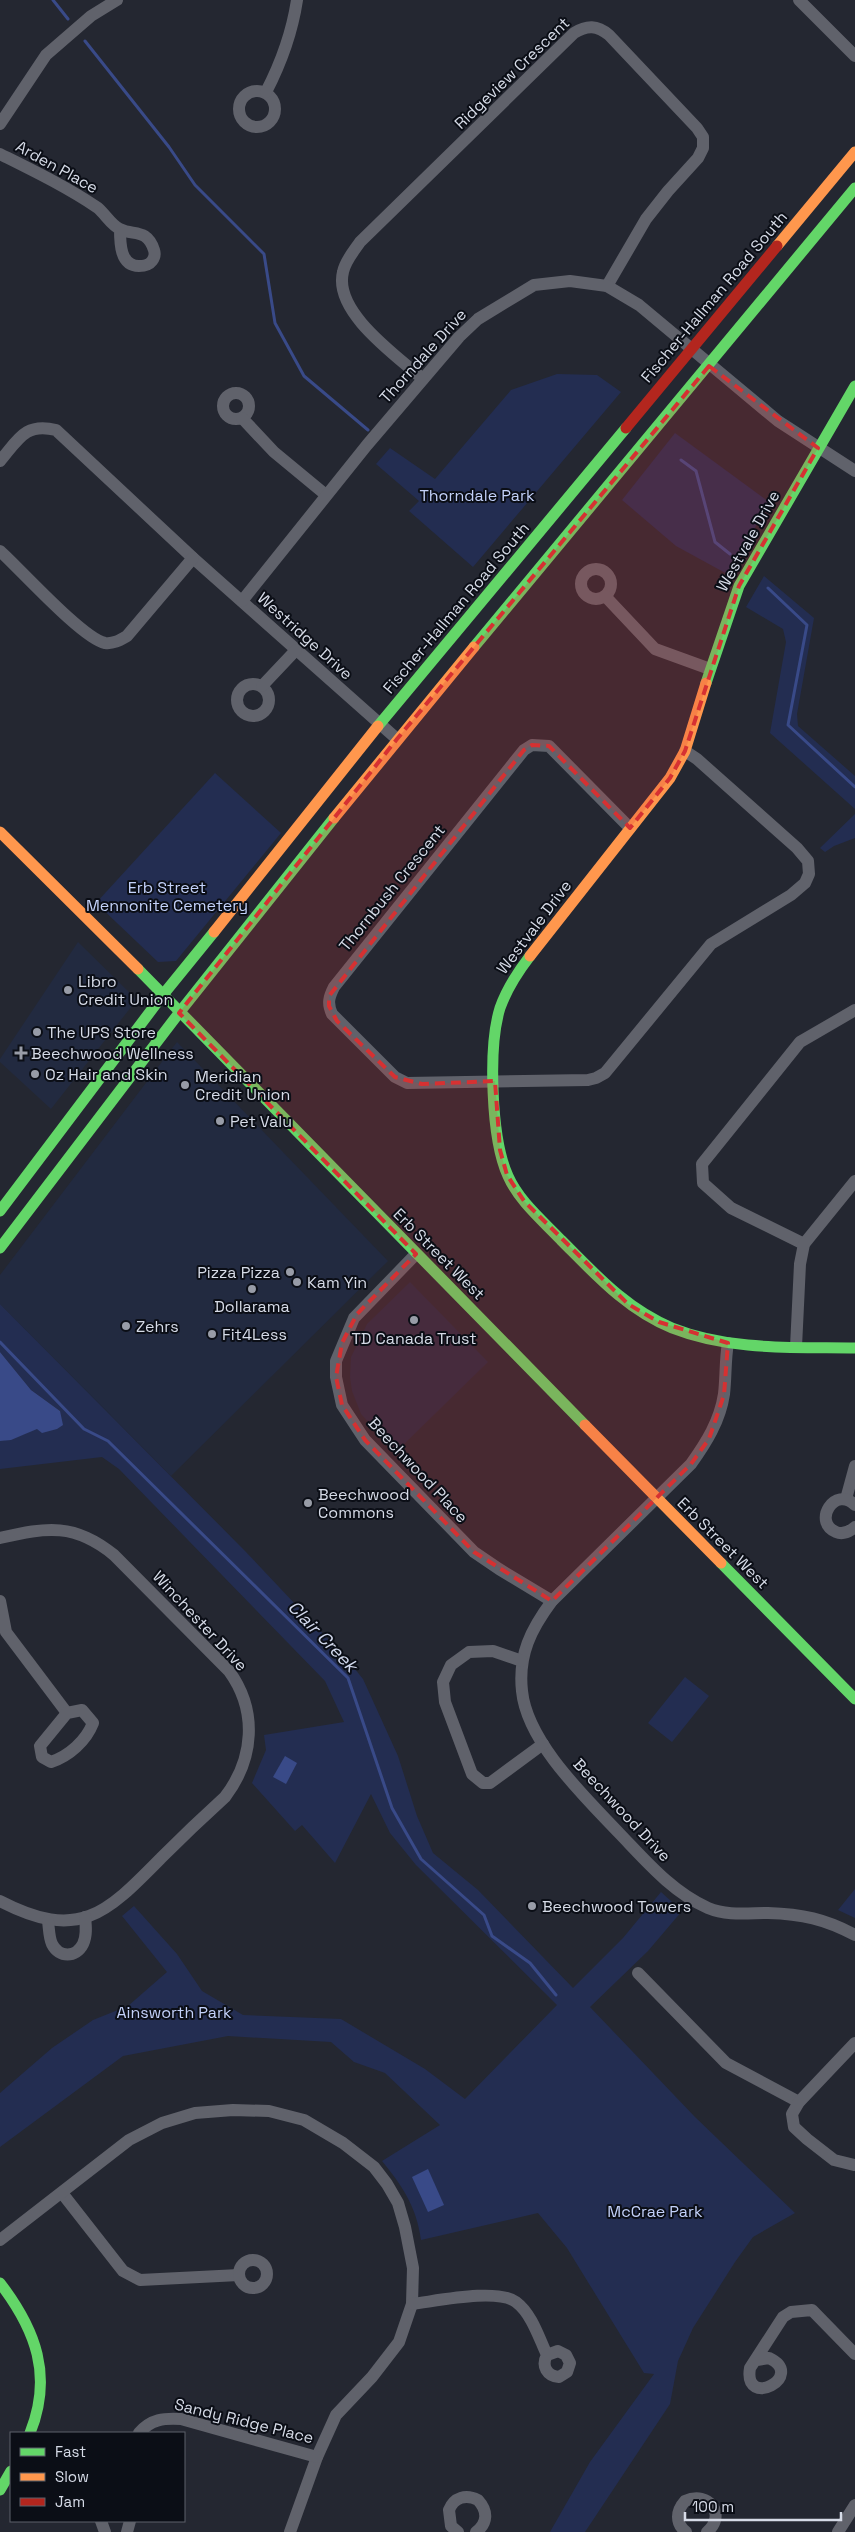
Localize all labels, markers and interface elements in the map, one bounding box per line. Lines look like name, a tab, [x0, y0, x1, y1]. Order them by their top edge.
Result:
street label: Ridgeview Crescent	[450, 13, 574, 133]
street label: Arden Place	[12, 136, 102, 198]
street label: Fischer-Hallman Road South	[636, 207, 792, 387]
street label: Thorndale Drive	[375, 304, 471, 408]
park label: Thorndale Park	[419, 485, 535, 506]
street label: Westvale Drive	[712, 487, 784, 595]
street label: Fischer-Hallman Road South	[378, 518, 534, 698]
street label: Westridge Drive	[253, 588, 357, 684]
street label: Thornbush Crescent	[334, 820, 450, 956]
street label: Westvale Drive	[492, 876, 576, 978]
park label: Erb Street Mennonite Cemetery	[86, 877, 248, 916]
place label: Libro Credit Union	[78, 971, 173, 1010]
marker: Libro Credit Union	[62, 984, 74, 996]
place label: The UPS Store	[47, 1022, 156, 1043]
marker: The UPS Store	[31, 1026, 43, 1038]
place label: Beechwood Wellness	[31, 1043, 194, 1064]
marker: Beechwood Wellness	[15, 1047, 27, 1059]
place label: Oz Hair and Skin	[45, 1064, 167, 1085]
place label: Meridian Credit Union	[195, 1066, 290, 1105]
marker: Oz Hair and Skin	[29, 1068, 41, 1080]
marker: Meridian Credit Union	[179, 1079, 191, 1091]
place label: Pet Valu	[230, 1111, 292, 1132]
marker: Pet Valu	[214, 1115, 226, 1127]
street label: Erb Street West	[389, 1204, 489, 1304]
place label: Pizza Pizza	[197, 1262, 280, 1283]
marker: Pizza Pizza	[284, 1266, 296, 1278]
place label: Kam Yin	[307, 1272, 367, 1293]
marker: Kam Yin	[291, 1276, 303, 1288]
marker: Dollarama	[246, 1283, 258, 1295]
place label: Dollarama	[214, 1296, 290, 1317]
marker: TD Canada Trust	[408, 1314, 420, 1326]
place label: Zehrs	[136, 1316, 179, 1337]
marker: Zehrs	[120, 1320, 132, 1332]
place label: Fit4Less	[222, 1324, 287, 1345]
marker: Fit4Less	[206, 1328, 218, 1340]
place label: TD Canada Trust	[351, 1328, 477, 1349]
street label: Beechwood Place	[364, 1413, 472, 1527]
place label: Beechwood Commons	[318, 1484, 410, 1523]
street label: Erb Street West	[673, 1493, 773, 1593]
marker: Beechwood Commons	[302, 1497, 314, 1509]
street label: Winchester Drive	[148, 1566, 252, 1676]
water label: Clair Creek	[283, 1595, 365, 1678]
street label: Beechwood Drive	[569, 1754, 675, 1866]
place label: Beechwood Towers	[542, 1896, 691, 1917]
marker: Beechwood Towers	[526, 1900, 538, 1912]
park label: Ainsworth Park	[116, 2002, 232, 2023]
park label: McCrae Park	[607, 2201, 703, 2222]
street label: Sandy Ridge Place	[172, 2394, 316, 2448]
legend	[10, 2432, 185, 2522]
text: Fast	[55, 2442, 86, 2461]
text: Slow	[55, 2467, 89, 2486]
scale bar	[685, 2490, 841, 2522]
text: Jam	[55, 2492, 85, 2511]
text: 100 m	[692, 2497, 734, 2516]

